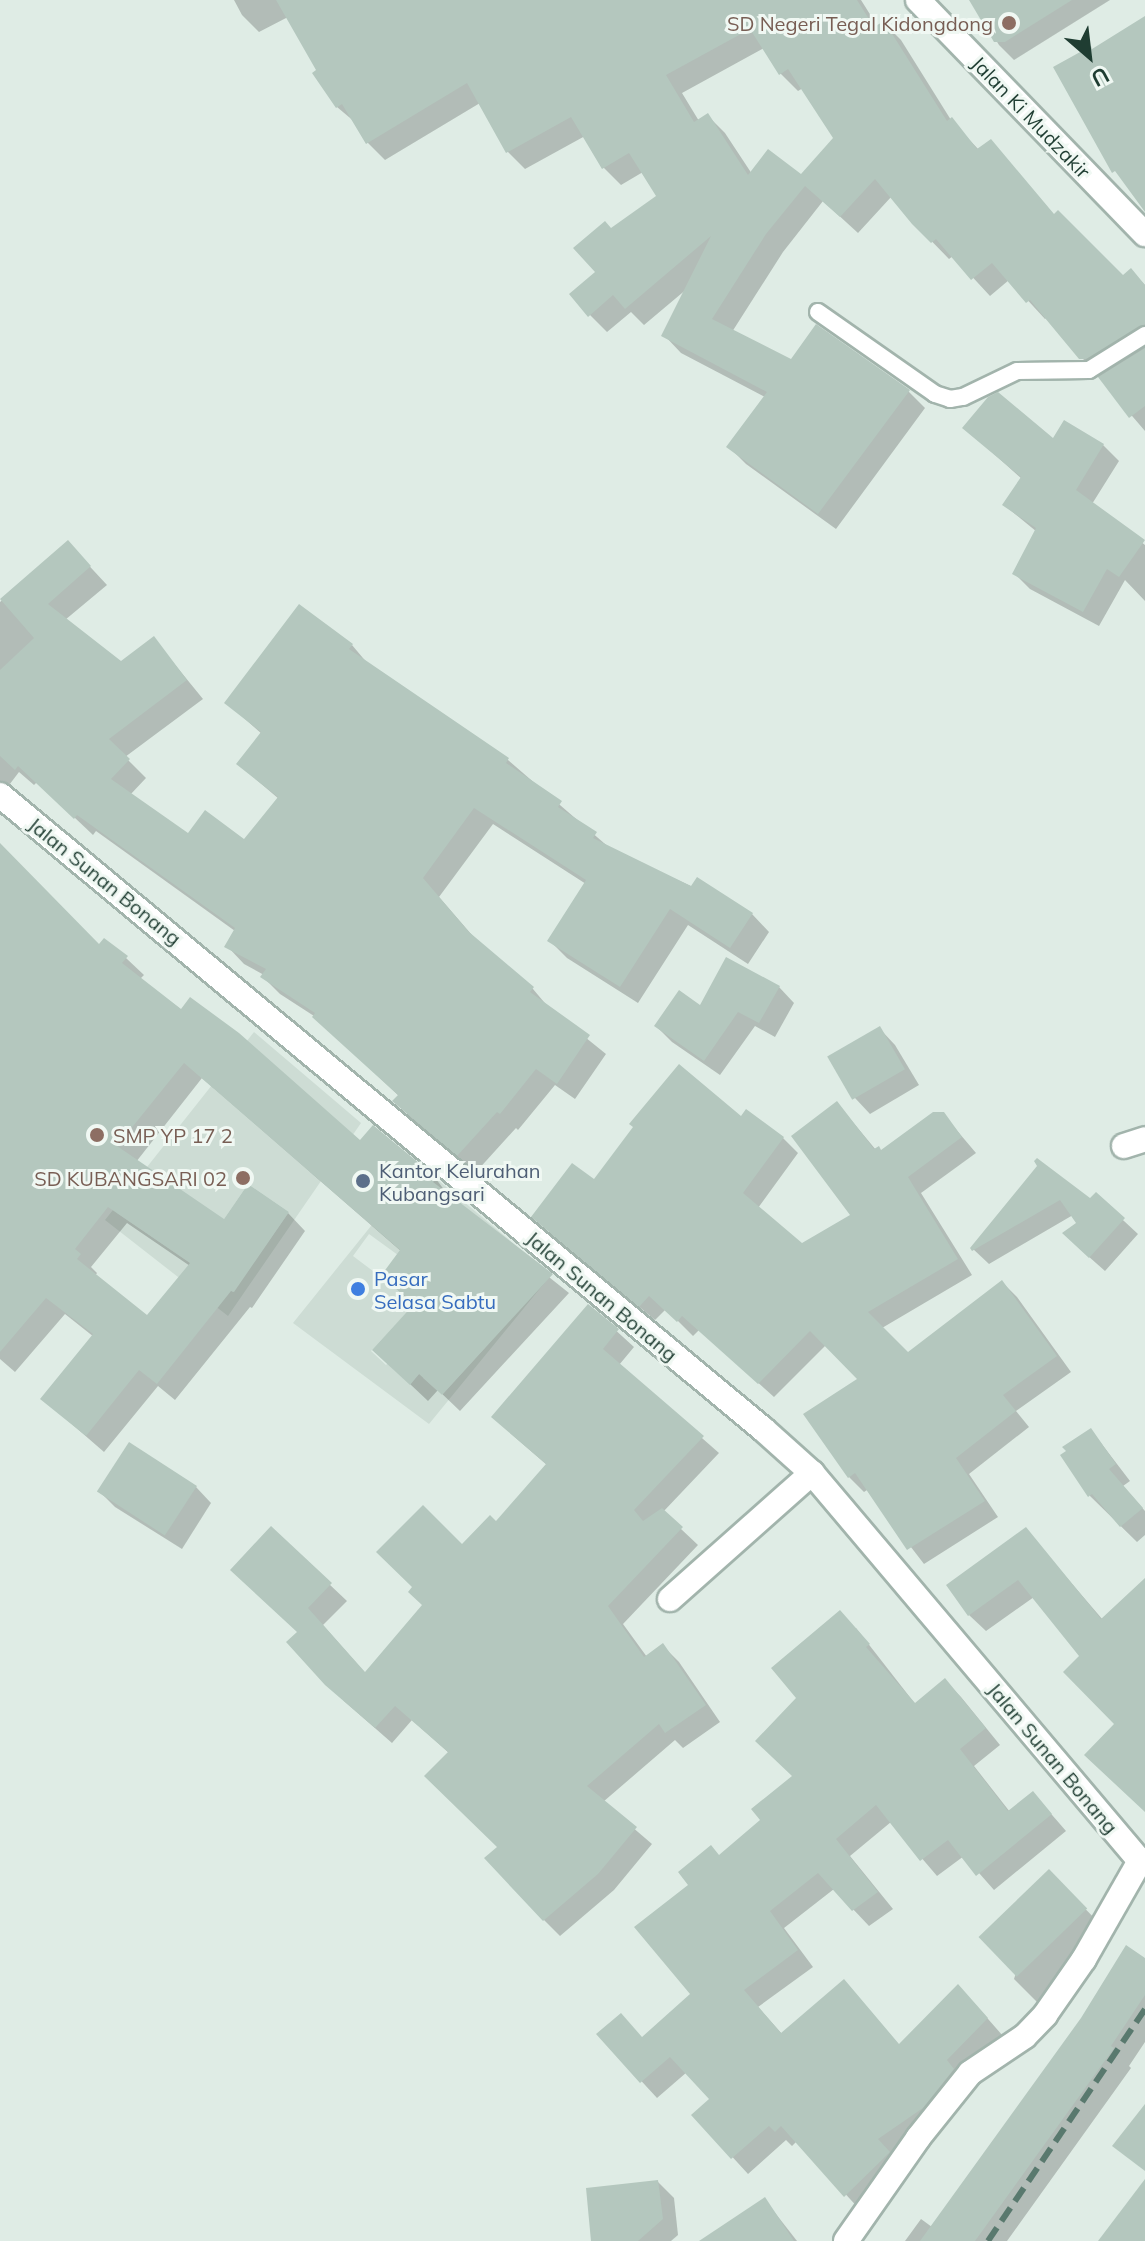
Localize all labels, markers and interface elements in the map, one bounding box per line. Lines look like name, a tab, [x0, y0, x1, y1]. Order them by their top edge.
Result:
place label: SD Negeri Tegal Kidongdong	[727, 11, 993, 35]
marker: SD Negeri Tegal Kidongdong	[1000, 14, 1018, 32]
north arrow	[1049, 16, 1129, 96]
street label: Jalan Ki Mudzakir	[967, 51, 1095, 183]
text: U	[1087, 61, 1114, 93]
street label: Jalan Sunan Bonang	[24, 812, 186, 950]
place label: SMP YP 17 2	[113, 1123, 233, 1147]
marker: SMP YP 17 2	[88, 1126, 106, 1144]
place label: Kantor Kelurahan Kubangsari	[379, 1158, 540, 1205]
place label: SD KUBANGSARI 02	[34, 1166, 227, 1190]
marker: SD KUBANGSARI 02	[234, 1169, 252, 1187]
marker: Kantor Kelurahan Kubangsari	[354, 1172, 372, 1190]
street label: Jalan Sunan Bonang	[522, 1226, 682, 1366]
place label: Pasar Selasa Sabtu	[374, 1266, 496, 1313]
marker: Pasar Selasa Sabtu	[349, 1280, 367, 1298]
street label: Jalan Sunan Bonang	[983, 1678, 1123, 1838]

